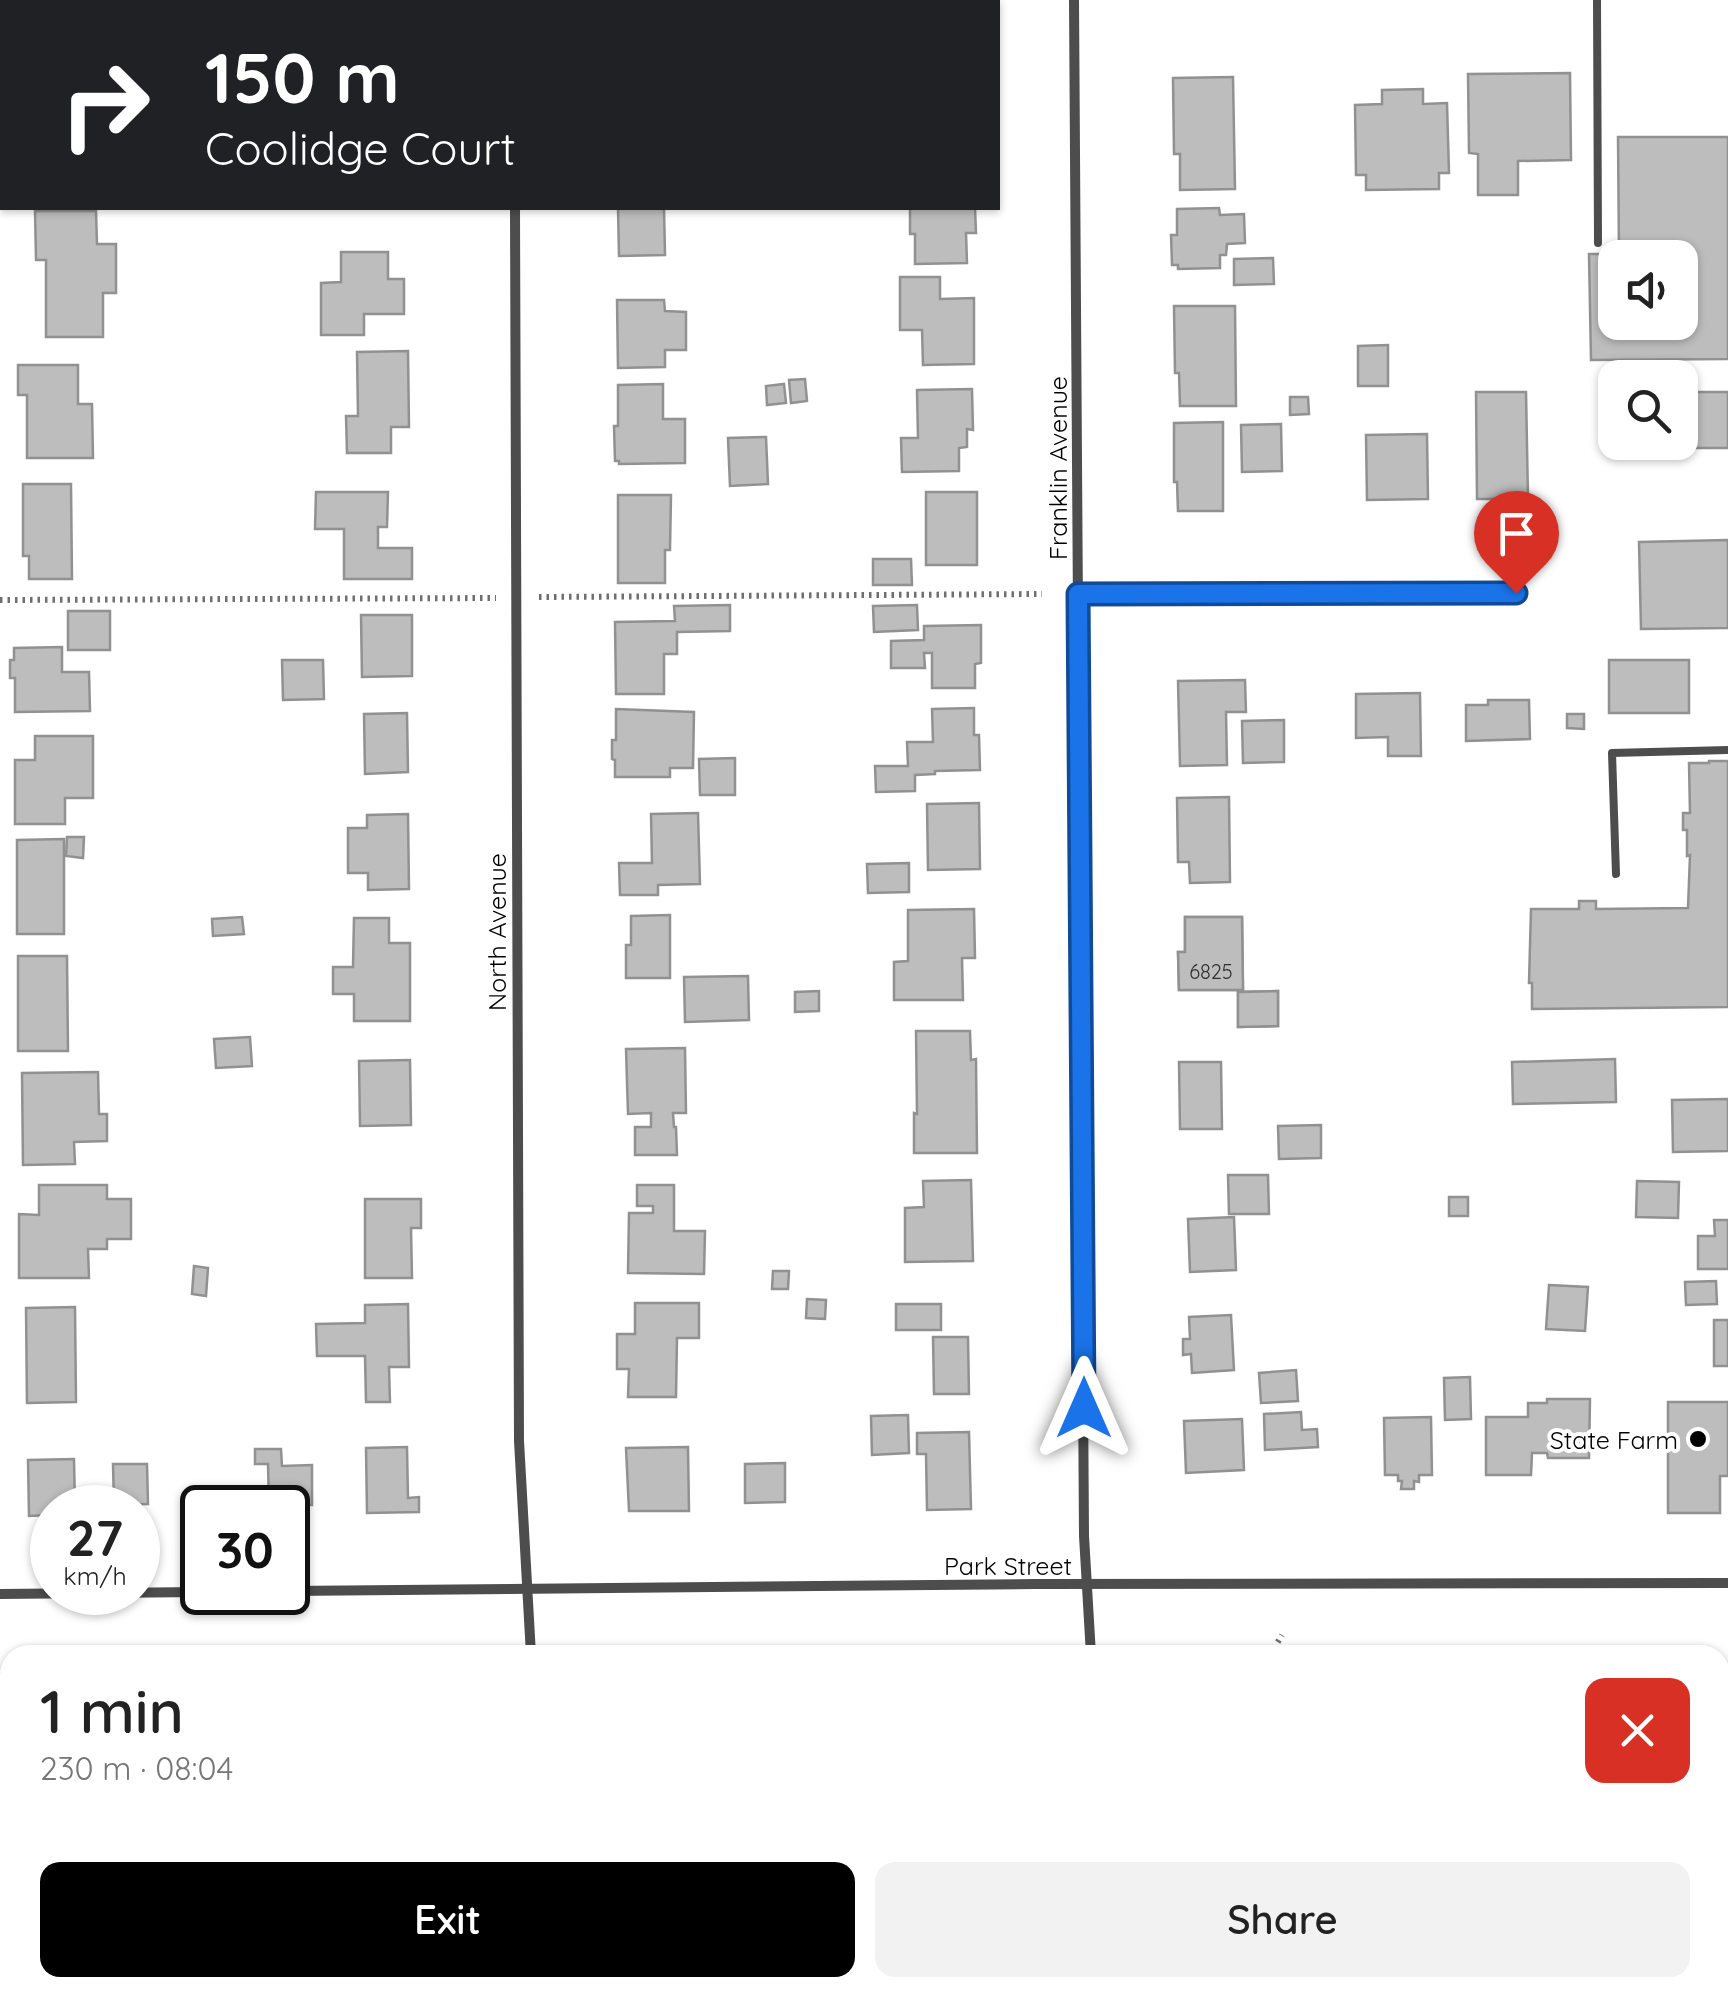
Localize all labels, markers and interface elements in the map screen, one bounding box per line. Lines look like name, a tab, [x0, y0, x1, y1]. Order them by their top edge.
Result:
text: 150 m	[205, 33, 400, 121]
icon: right	[40, 40, 170, 170]
text: Coolidge Court	[205, 120, 516, 176]
map controls	[1598, 240, 1698, 460]
button: sound	[1598, 240, 1698, 340]
button: search	[1598, 360, 1698, 460]
street label: Franklin Avenue	[1042, 376, 1073, 560]
pin	[1474, 491, 1559, 594]
icon: arrive	[1489, 506, 1544, 561]
street label: North Avenue	[481, 853, 512, 1011]
house number: 6825	[1189, 959, 1233, 984]
position arrow	[1032, 1356, 1136, 1460]
place label: State Farm	[1550, 1424, 1678, 1455]
marker: State Farm	[1687, 1428, 1709, 1450]
speed limit sign: 30	[180, 1485, 310, 1615]
text: 27	[67, 1506, 123, 1569]
street label: Park Street	[944, 1550, 1072, 1581]
text: km/h	[63, 1560, 127, 1591]
text: 1 min	[40, 1673, 184, 1748]
button: close	[1585, 1678, 1690, 1783]
text: 230 m · 08:04	[40, 1748, 233, 1788]
button: Exit	[40, 1862, 855, 1977]
button: Share	[875, 1862, 1690, 1977]

